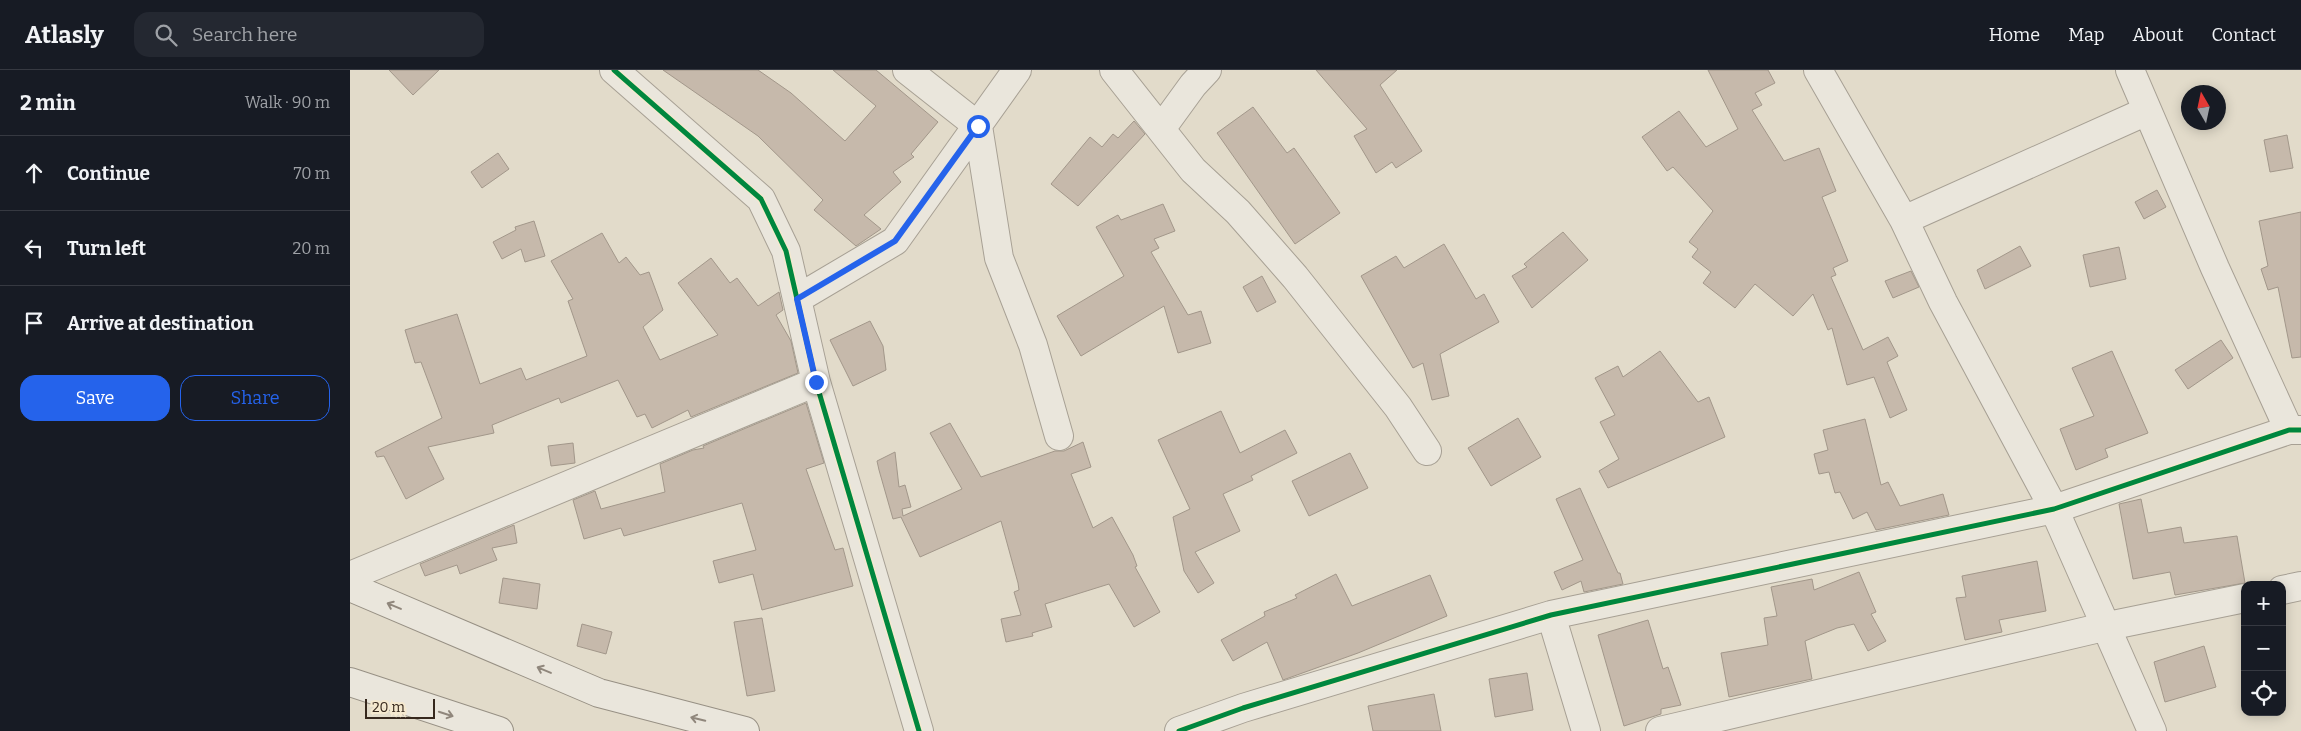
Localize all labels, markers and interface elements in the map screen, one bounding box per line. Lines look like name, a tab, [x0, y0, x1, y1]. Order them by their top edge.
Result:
search box	[134, 12, 484, 57]
text: Atlasly	[25, 21, 104, 49]
icon: search	[152, 21, 180, 49]
text: Search here	[192, 23, 297, 46]
text: Home	[1989, 24, 2040, 46]
text: Map	[2068, 24, 2104, 46]
text: About	[2132, 24, 2183, 46]
text: Contact	[2211, 24, 2276, 46]
north arrow	[2181, 85, 2226, 130]
text: 2 min	[20, 90, 76, 116]
text: Walk · 90 m	[245, 93, 330, 112]
route start	[967, 115, 990, 138]
icon: ahead	[20, 159, 48, 187]
text: Continue	[67, 162, 150, 185]
text: 70 m	[294, 164, 330, 183]
icon: left	[20, 234, 48, 262]
text: Turn left	[67, 237, 146, 260]
text: 20 m	[293, 239, 330, 258]
icon: arrive	[20, 309, 48, 337]
text: Arrive at destination	[67, 312, 254, 335]
route end	[805, 371, 828, 394]
button: Save	[20, 375, 170, 421]
button: Share	[180, 375, 330, 421]
map controls	[2241, 581, 2286, 716]
button: +	[2241, 581, 2286, 626]
one-way arrow	[387, 600, 402, 610]
button: −	[2241, 626, 2286, 671]
one-way arrow	[537, 664, 552, 674]
button: locate	[2241, 671, 2286, 716]
scale bar	[365, 696, 435, 719]
text: 20 m	[372, 699, 405, 716]
one-way arrow	[438, 709, 454, 719]
one-way arrow	[691, 714, 707, 723]

